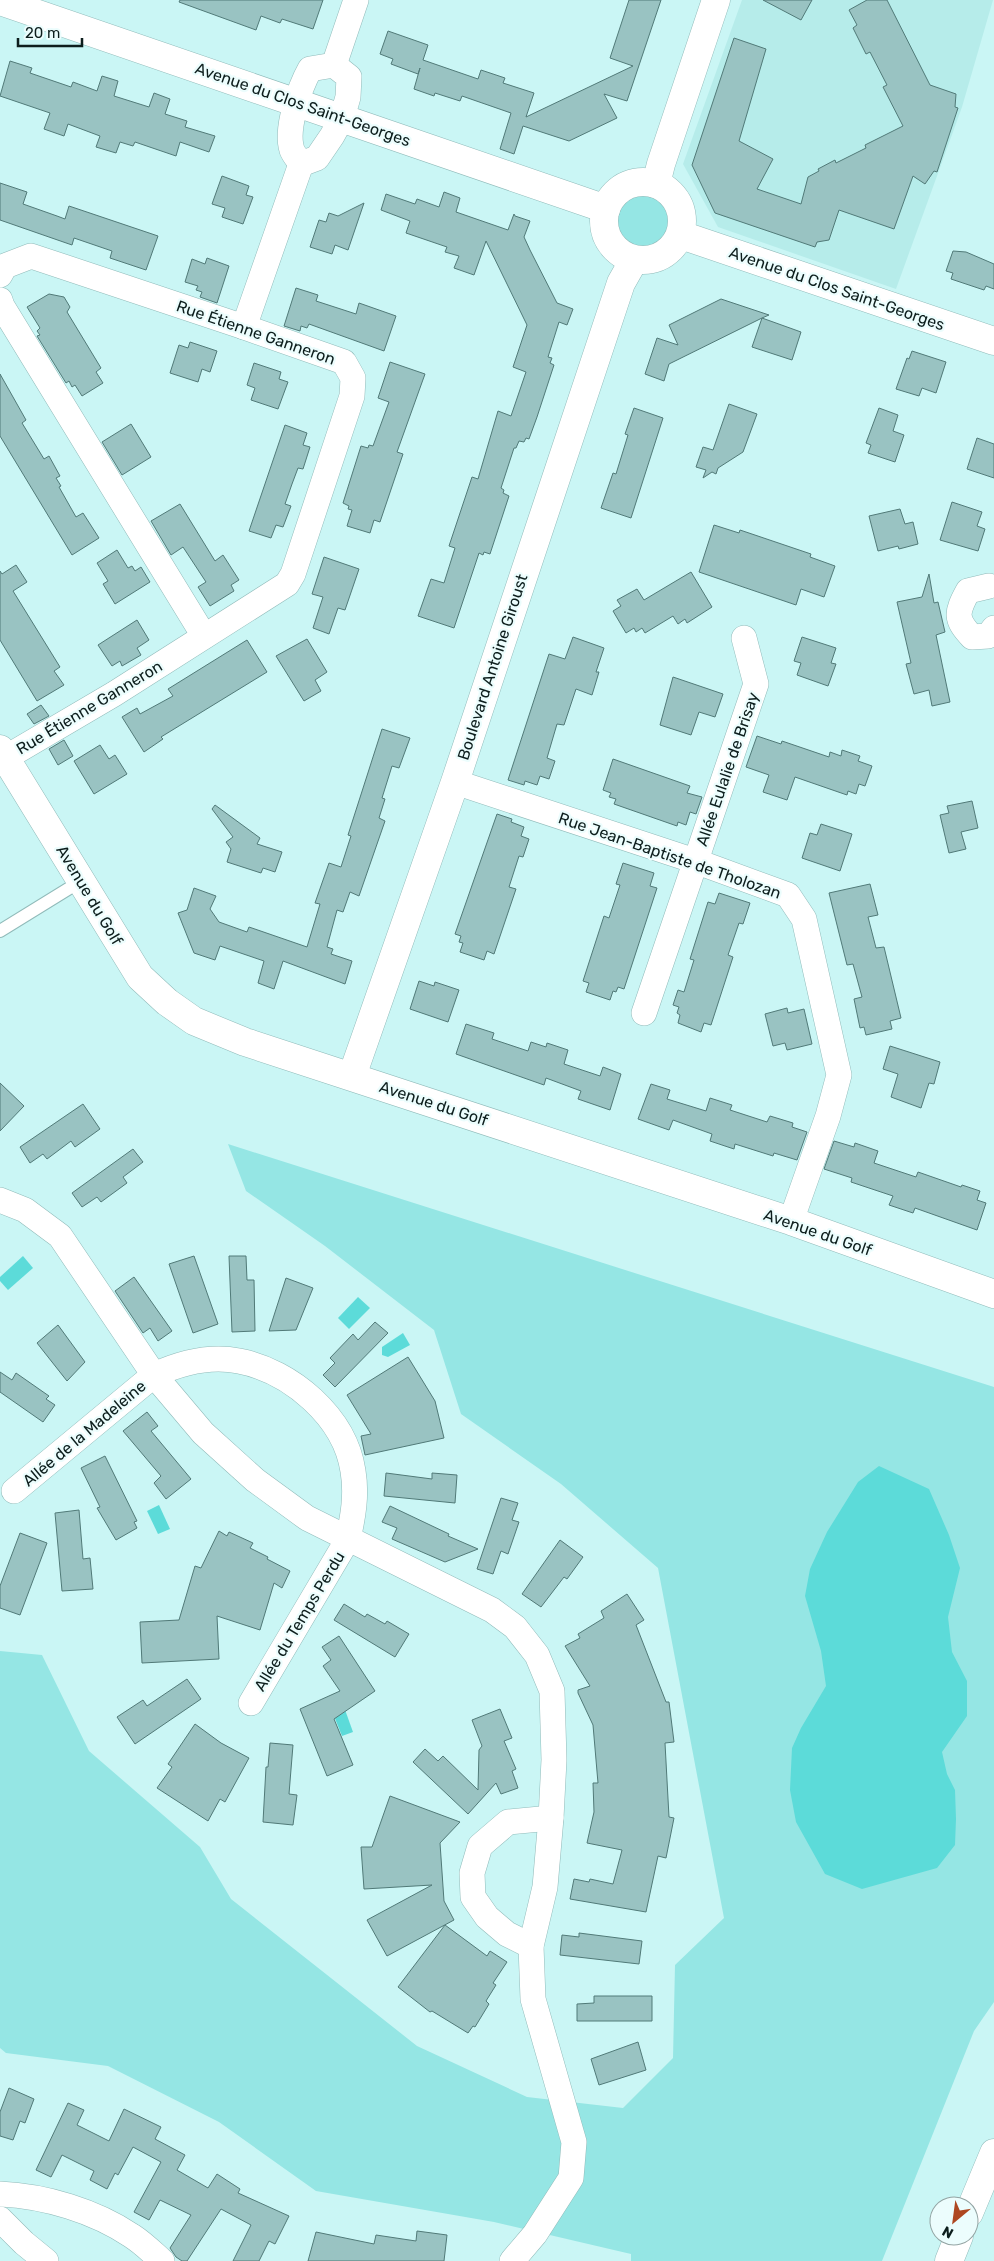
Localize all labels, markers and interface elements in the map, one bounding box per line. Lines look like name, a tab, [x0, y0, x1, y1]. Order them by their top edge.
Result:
scale bar	[18, 15, 81, 47]
text: 20 m	[25, 24, 60, 42]
street label: Avenue du Clos Saint-Georges	[193, 59, 413, 150]
street label: Avenue du Clos Saint-Georges	[727, 243, 947, 334]
street label: Rue Étienne Ganneron	[174, 296, 338, 369]
street label: Boulevard Antoine Giroust	[453, 572, 532, 763]
street label: Rue Étienne Ganneron	[13, 656, 166, 759]
street label: Allée Eulalie de Brisay	[692, 690, 763, 849]
street label: Rue Jean-Baptiste de Tholozan	[556, 808, 784, 903]
street label: Avenue du Golf	[52, 842, 127, 949]
street label: Avenue du Golf	[377, 1077, 491, 1130]
street label: Avenue du Golf	[761, 1205, 875, 1260]
street label: Allée de la Madeleine	[19, 1376, 150, 1490]
street label: Allée du Temps Perdu	[250, 1548, 349, 1695]
north arrow	[929, 2196, 979, 2246]
text: N	[939, 2222, 956, 2242]

